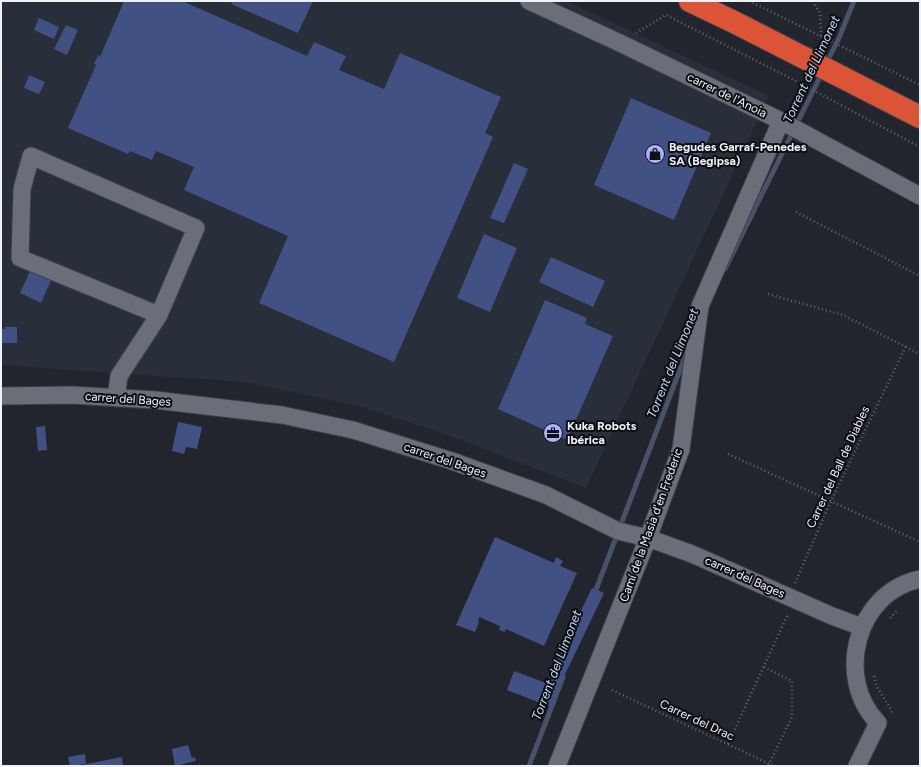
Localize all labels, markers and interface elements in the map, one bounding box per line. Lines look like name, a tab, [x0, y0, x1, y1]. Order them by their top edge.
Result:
water label: Torrent del Llimonet	[780, 12, 843, 125]
street label: carrer de l'Anoia	[685, 70, 769, 120]
place label: Begudes Garraf-Penedes SA (Begipsa)	[669, 140, 807, 168]
shop icon: Begudes Garraf-Penedes SA (Begipsa)	[644, 143, 666, 165]
water label: Torrent del Llimonet	[644, 305, 702, 420]
street label: carrer del Bages	[85, 389, 172, 409]
street label: Carrer del Ball de Diables	[804, 403, 873, 530]
place label: Kuka Robots Ibérica	[567, 419, 637, 447]
office icon: Kuka Robots Ibérica	[542, 422, 564, 444]
street label: carrer del Bages	[402, 439, 488, 481]
street label: Camí de la Masia d'en Frederic	[617, 446, 686, 604]
street label: carrer del Bages	[703, 553, 788, 601]
water label: Torrent del Llimonet	[529, 607, 585, 722]
street label: Carrer del Drac	[658, 697, 737, 744]

